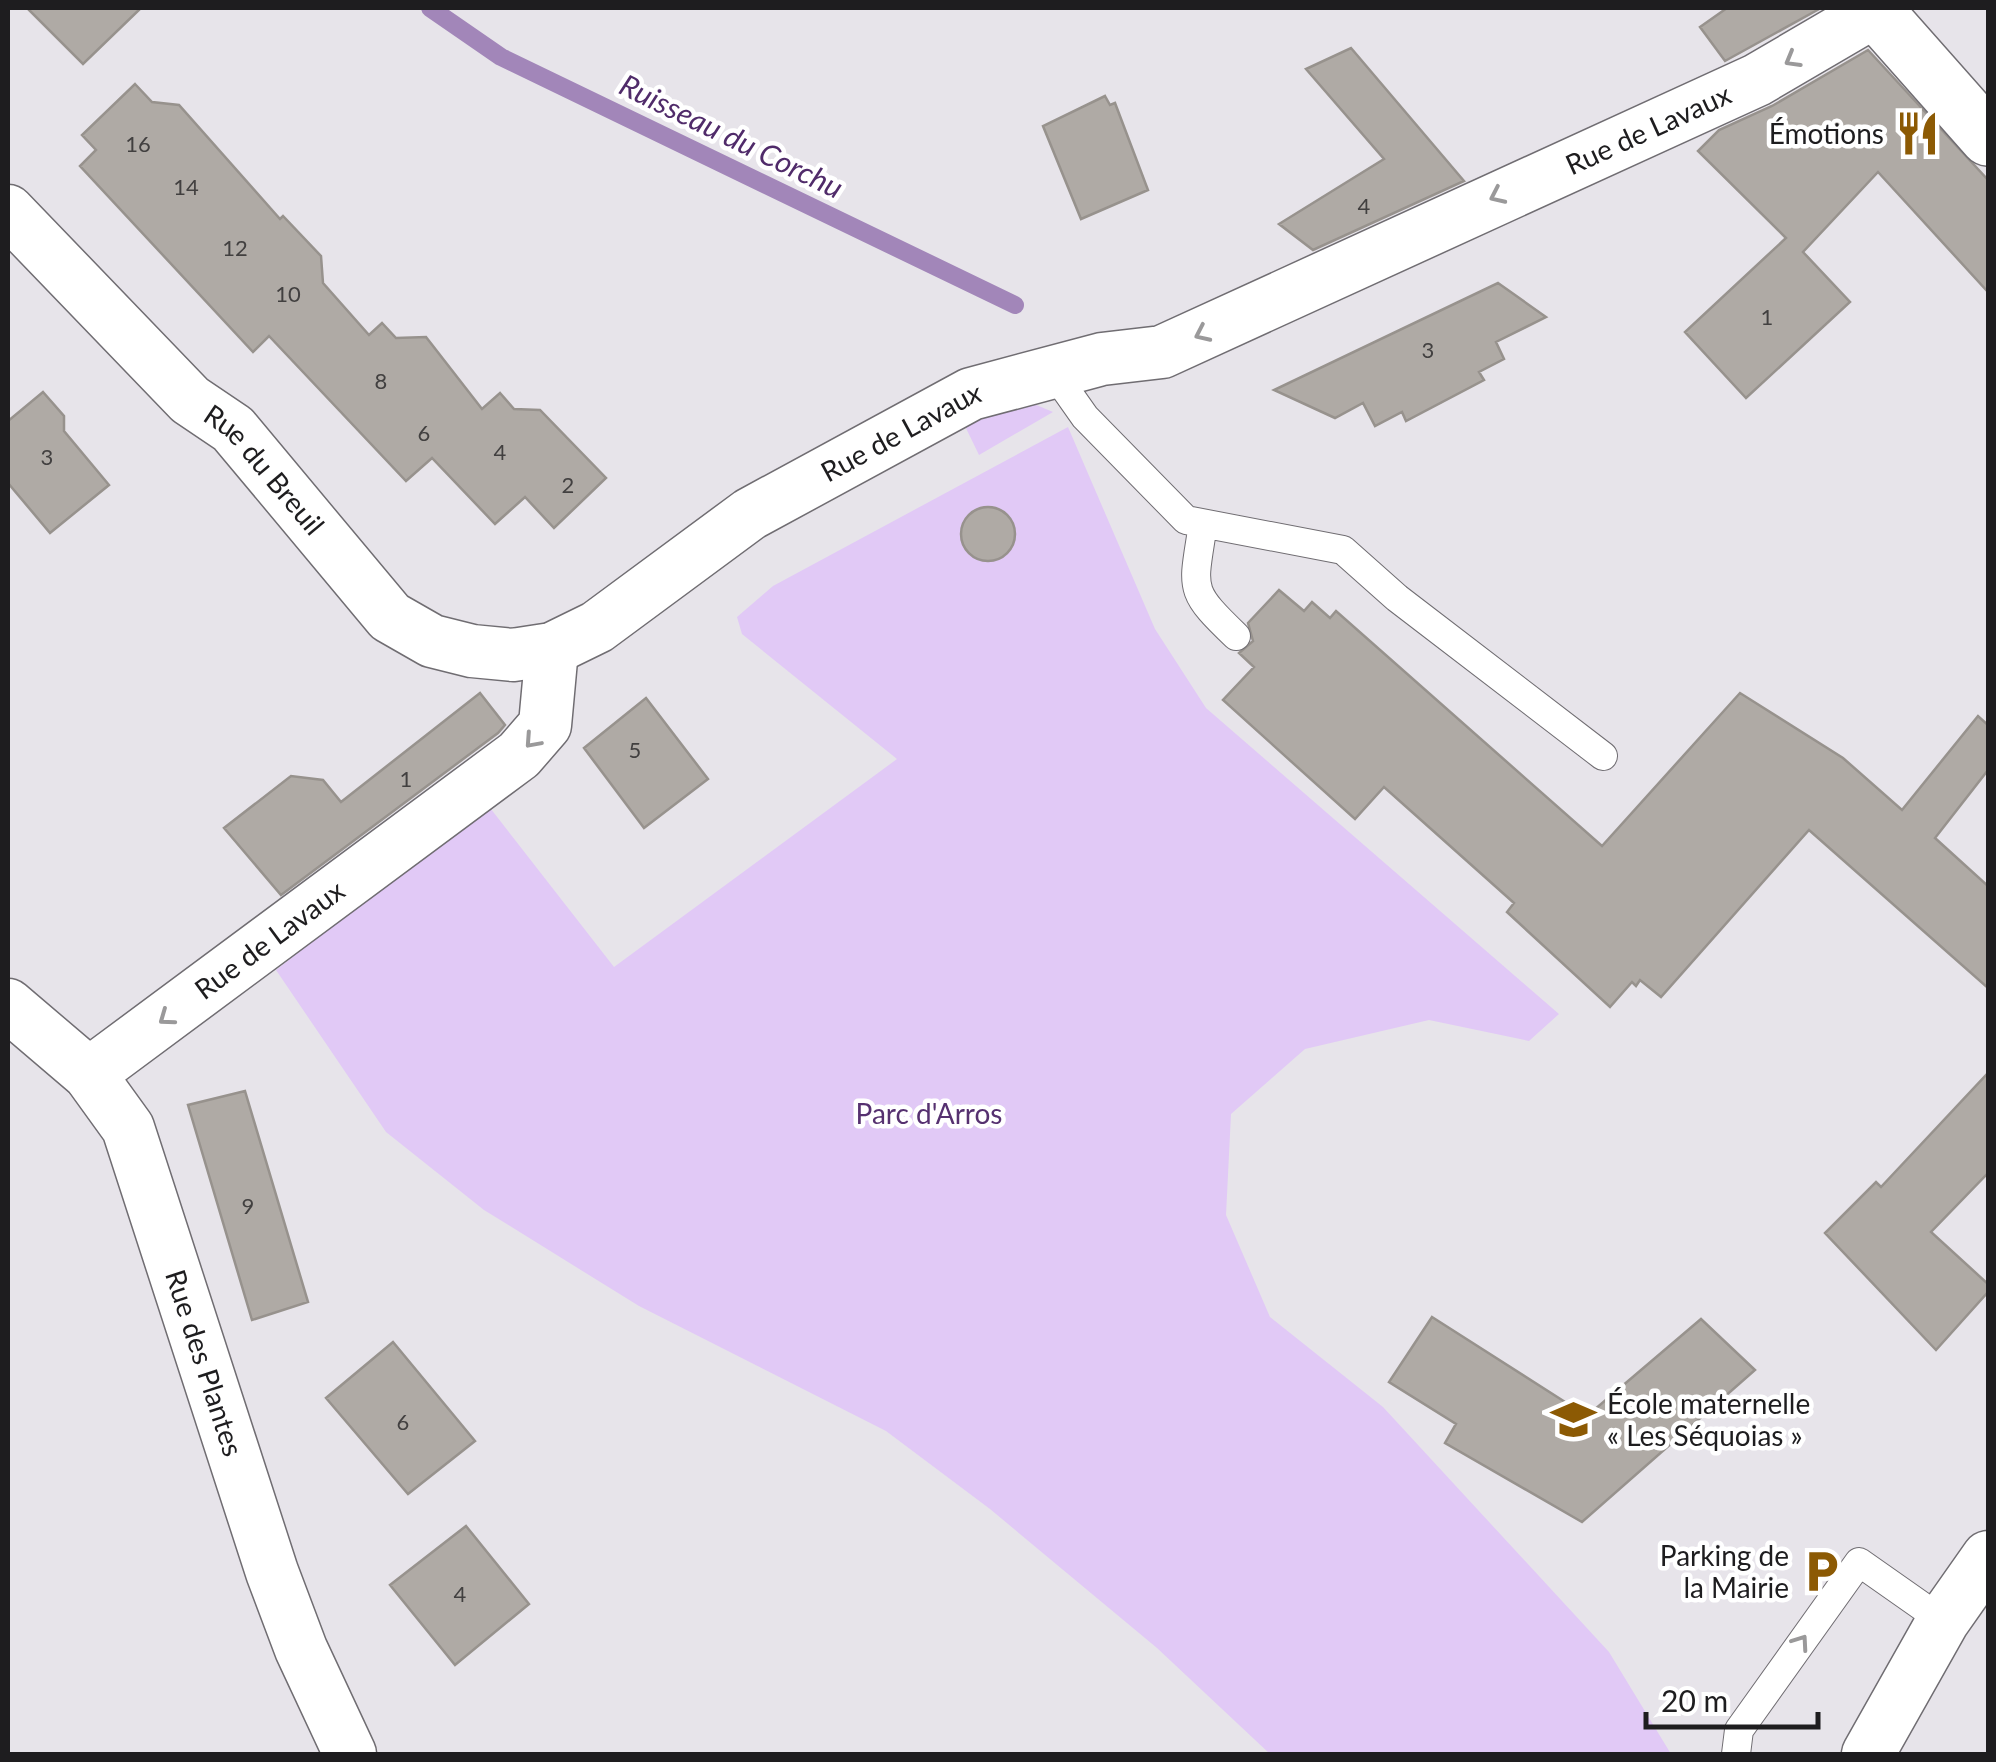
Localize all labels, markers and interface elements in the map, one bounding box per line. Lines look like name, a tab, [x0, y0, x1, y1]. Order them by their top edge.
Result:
one-way arrow	[1785, 48, 1803, 67]
water label: Ruisseau du Corchu	[614, 66, 849, 205]
street label: Rue de Lavaux	[1560, 76, 1736, 181]
restaurant icon: Émotions	[1893, 110, 1941, 158]
place label: Émotions	[1769, 116, 1884, 150]
house number: 16	[125, 130, 151, 157]
house number: 14	[173, 173, 199, 200]
one-way arrow	[1489, 184, 1507, 204]
house number: 4	[1358, 192, 1371, 219]
house number: 12	[222, 234, 248, 261]
house number: 10	[275, 280, 301, 307]
house number: 1	[1761, 303, 1773, 330]
one-way arrow	[1195, 321, 1213, 341]
house number: 3	[1422, 336, 1434, 363]
house number: 8	[375, 367, 387, 394]
street label: Rue de Lavaux	[815, 374, 985, 488]
street label: Rue du Breuil	[198, 397, 332, 541]
house number: 6	[418, 419, 430, 446]
house number: 4	[494, 438, 507, 465]
house number: 3	[41, 443, 53, 470]
house number: 2	[562, 471, 574, 498]
one-way arrow	[525, 729, 543, 748]
house number: 5	[629, 736, 641, 763]
house number: 1	[400, 765, 412, 792]
street label: Rue de Lavaux	[188, 872, 351, 1006]
one-way arrow	[159, 1006, 177, 1024]
park label: Parc d'Arros	[856, 1096, 1002, 1130]
house number: 9	[242, 1192, 254, 1219]
street label: Rue des Plantes	[159, 1265, 251, 1460]
place label: École maternelle « Les Séquoias »	[1607, 1386, 1810, 1452]
school or university icon: École maternelle « Les Séquoias »	[1550, 1396, 1598, 1444]
house number: 6	[397, 1408, 409, 1435]
place label: Parking de la Mairie	[1660, 1538, 1789, 1604]
parking icon: Parking de la Mairie	[1798, 1548, 1846, 1596]
house number: 4	[454, 1580, 467, 1607]
one-way arrow	[1790, 1635, 1807, 1653]
scale bar	[1646, 1667, 1818, 1729]
text: 20 m	[1661, 1682, 1728, 1718]

